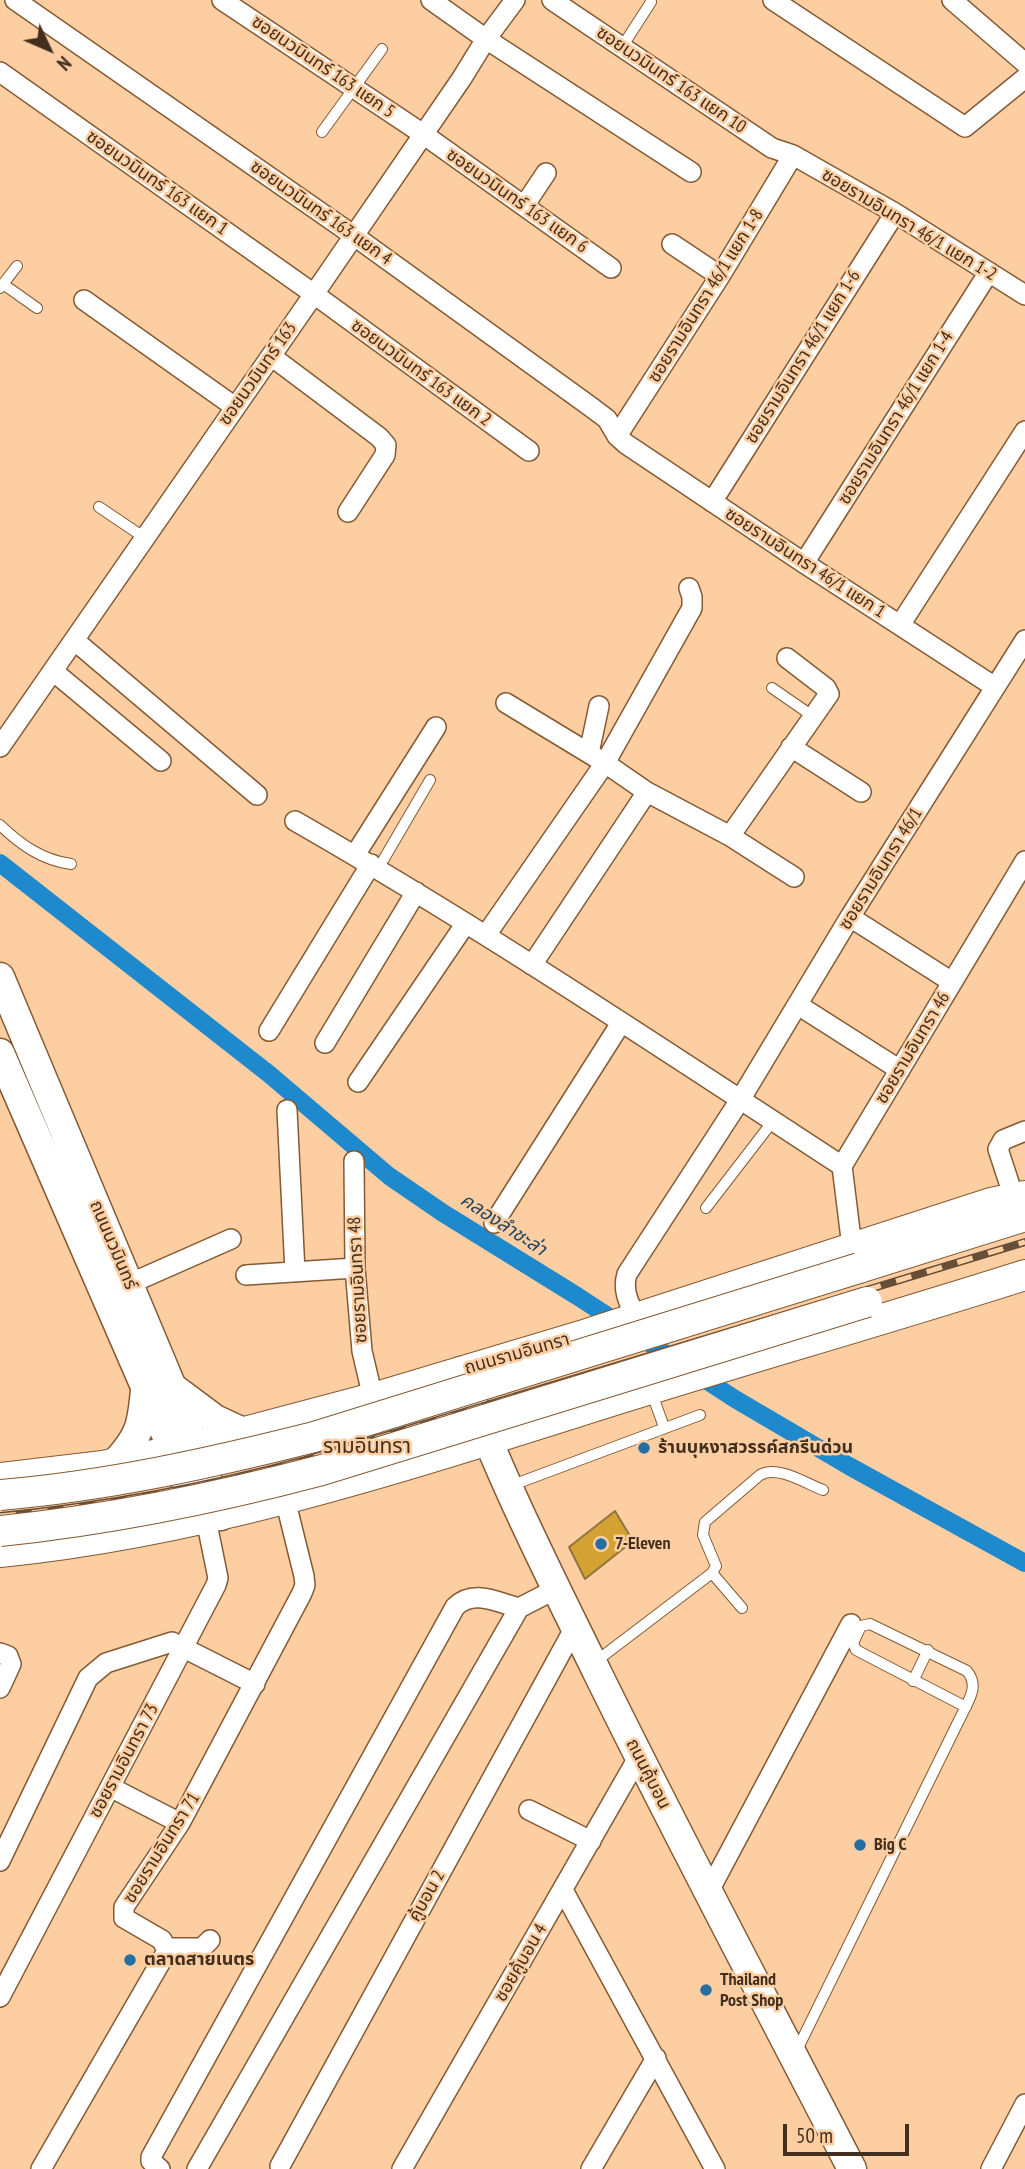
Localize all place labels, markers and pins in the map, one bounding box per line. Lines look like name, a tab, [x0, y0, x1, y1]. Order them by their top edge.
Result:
place label: ร้านบุหงาสวรรค์สกรีนด่วน	[658, 1437, 853, 1459]
marker: ร้านบุหงาสวรรค์สกรีนด่วน	[636, 1440, 652, 1456]
place label: 7-Eleven	[615, 1533, 671, 1555]
marker: 7-Eleven	[593, 1536, 609, 1552]
place label: Big C	[874, 1834, 907, 1856]
marker: Big C	[852, 1837, 868, 1853]
place label: ตลาดสายเนตร	[144, 1949, 254, 1971]
marker: ตลาดสายเนตร	[122, 1952, 138, 1968]
place label: Thailand Post Shop	[720, 1969, 783, 2011]
marker: Thailand Post Shop	[698, 1982, 714, 1998]

